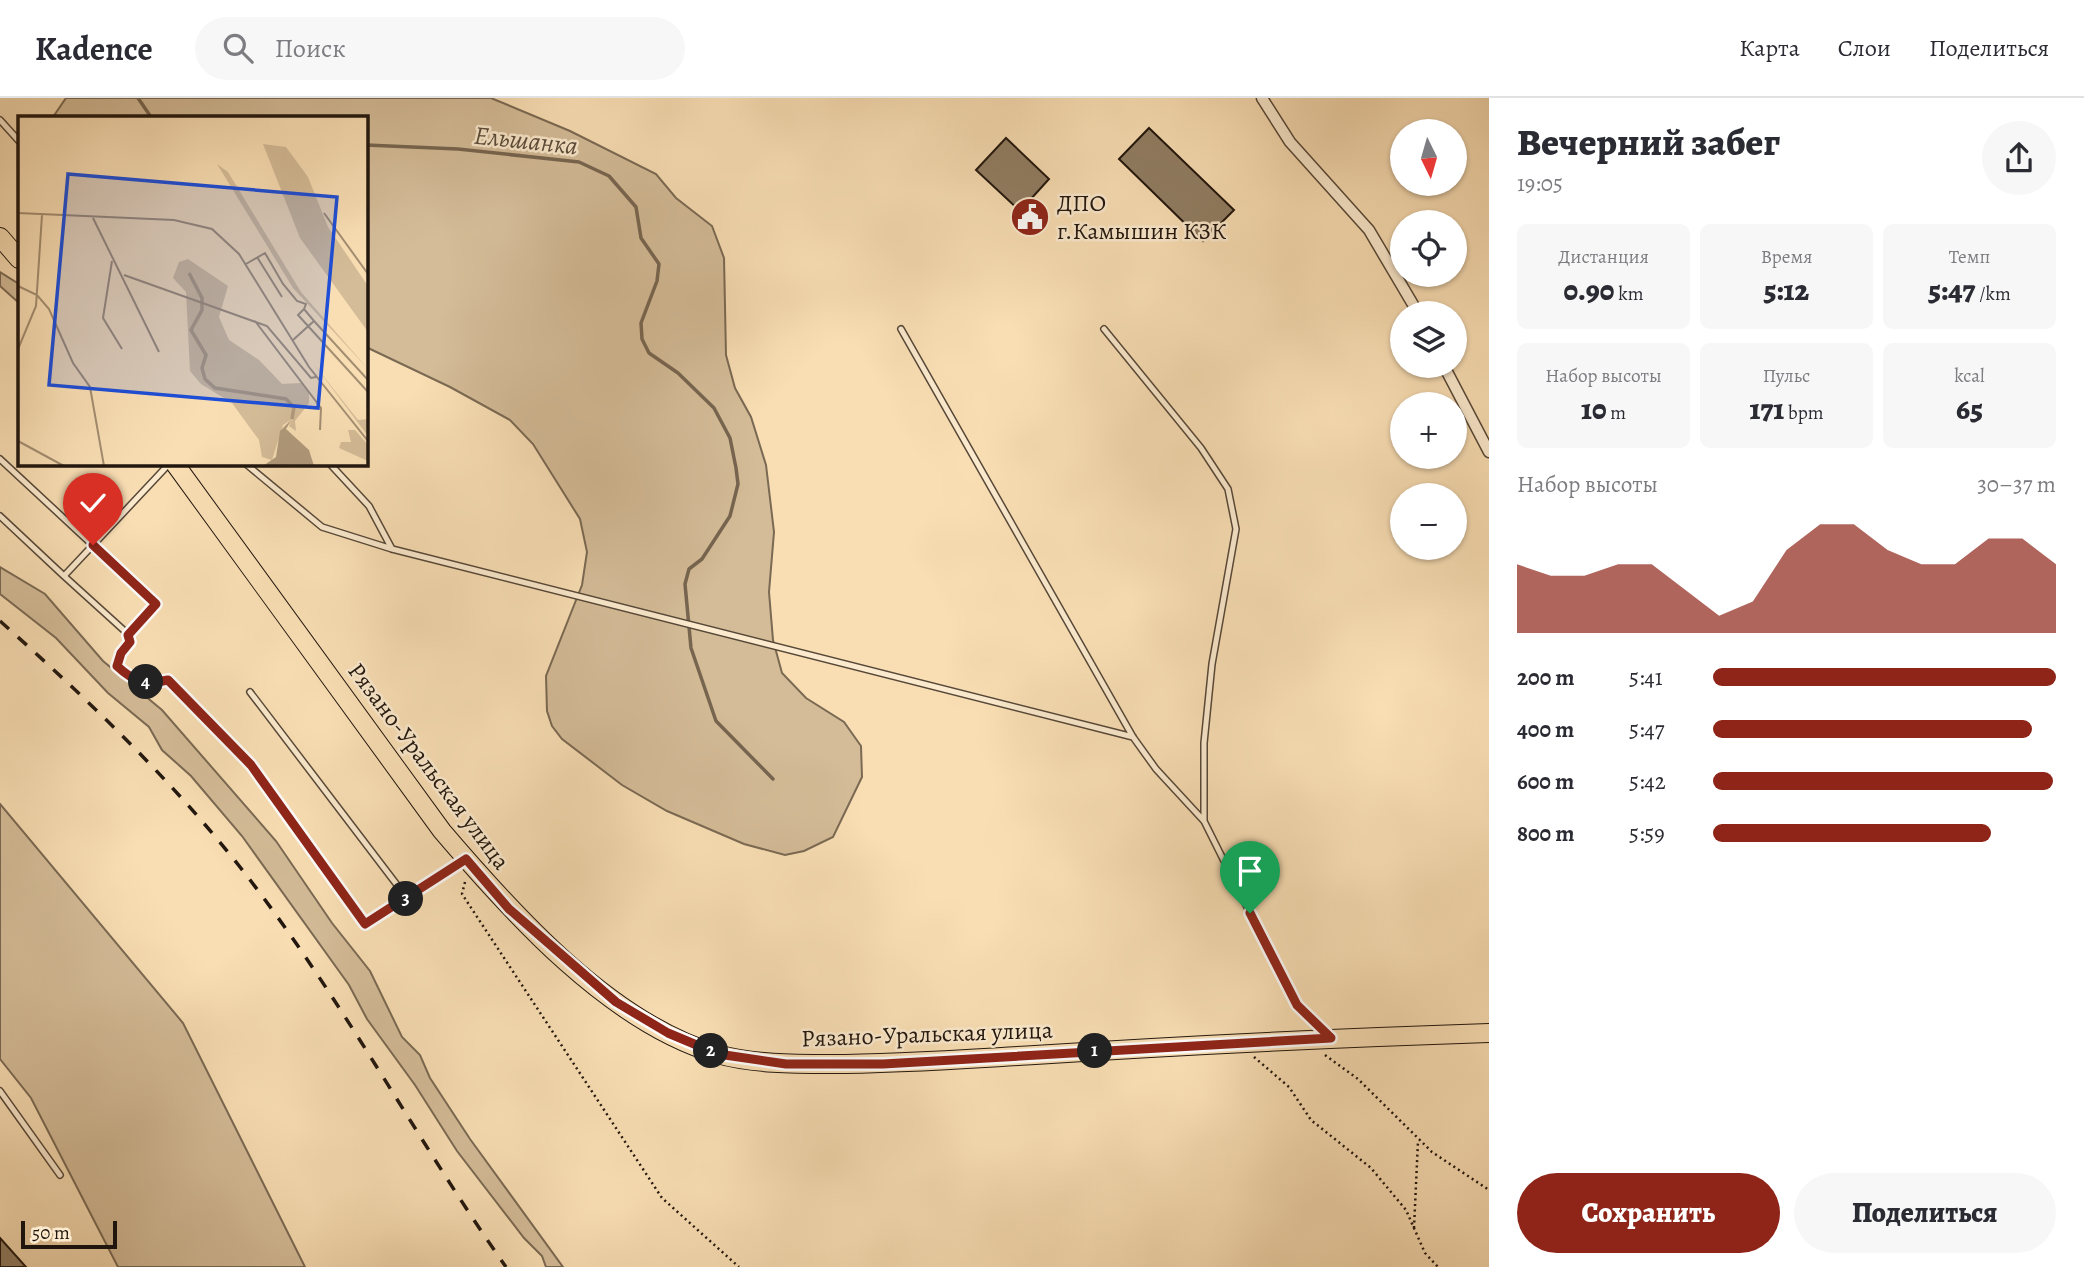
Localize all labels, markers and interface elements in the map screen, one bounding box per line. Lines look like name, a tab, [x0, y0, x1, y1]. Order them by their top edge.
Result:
search box	[195, 17, 685, 80]
text: Kadence	[35, 26, 153, 71]
icon: search	[219, 29, 257, 67]
text: Поиск	[275, 31, 346, 66]
text: Карта	[1739, 32, 1800, 64]
text: Слои	[1838, 32, 1891, 64]
text: Поделиться	[1929, 32, 2049, 64]
inset map	[18, 116, 368, 466]
text: Вечерний забег	[1517, 116, 1780, 168]
water label: Ельшанка	[472, 118, 580, 163]
north arrow	[1390, 119, 1466, 196]
map controls	[1390, 119, 1467, 560]
button: share	[1982, 121, 2056, 195]
text: 19:05	[1517, 168, 1563, 199]
place label: ДПО г.Камышин КЗК	[1057, 187, 1227, 247]
public building icon: ДПО г.Камышин КЗК	[1009, 196, 1051, 238]
button: locate	[1390, 210, 1467, 287]
text: Дистанция	[1558, 244, 1649, 270]
text: Время	[1761, 244, 1812, 270]
text: Темп	[1949, 244, 1990, 270]
text: 0.90	[1563, 270, 1614, 310]
text: 5:12	[1764, 270, 1809, 310]
text: 5:47	[1928, 270, 1975, 310]
text: km	[1614, 281, 1644, 307]
text: /km	[1975, 281, 2011, 307]
button: layers	[1390, 301, 1467, 378]
text: Набор высоты	[1545, 363, 1662, 389]
text: Пульс	[1763, 363, 1810, 389]
text: kcal	[1954, 363, 1985, 389]
text: 10	[1581, 389, 1607, 429]
text: 171	[1749, 389, 1784, 429]
text: 65	[1956, 389, 1983, 429]
button: +	[1390, 392, 1467, 469]
text: m	[1607, 400, 1626, 426]
text: bpm	[1784, 400, 1824, 426]
text: Набор высоты	[1517, 469, 1658, 500]
text: 30–37 m	[1977, 469, 2056, 500]
pin	[63, 473, 123, 545]
button: −	[1390, 483, 1467, 560]
icon: check	[74, 484, 112, 522]
street label: Рязано-Уральская улица	[341, 656, 517, 876]
text: 200 m	[1517, 662, 1575, 693]
text: 5:41	[1629, 662, 1663, 693]
pin: 4	[128, 664, 164, 700]
text: 4	[141, 668, 150, 694]
text: 400 m	[1517, 714, 1574, 745]
text: 5:47	[1629, 714, 1664, 745]
text: 600 m	[1517, 766, 1574, 797]
text: 5:42	[1629, 766, 1666, 797]
text: 800 m	[1517, 818, 1574, 849]
text: 5:59	[1629, 818, 1665, 849]
pin	[1220, 841, 1280, 913]
icon: arrive	[1231, 852, 1269, 890]
pin: 3	[388, 882, 424, 916]
text: 3	[401, 885, 410, 911]
street label: Рязано-Уральская улица	[801, 1014, 1053, 1054]
pin: 2	[694, 1034, 728, 1068]
pin: 1	[1078, 1034, 1112, 1068]
text: 2	[706, 1037, 715, 1063]
text: 1	[1091, 1037, 1098, 1063]
button: Сохранить	[1517, 1173, 1780, 1253]
button: Поделиться	[1794, 1173, 2056, 1253]
scale bar	[21, 1218, 117, 1250]
text: 50 m	[32, 1220, 70, 1246]

